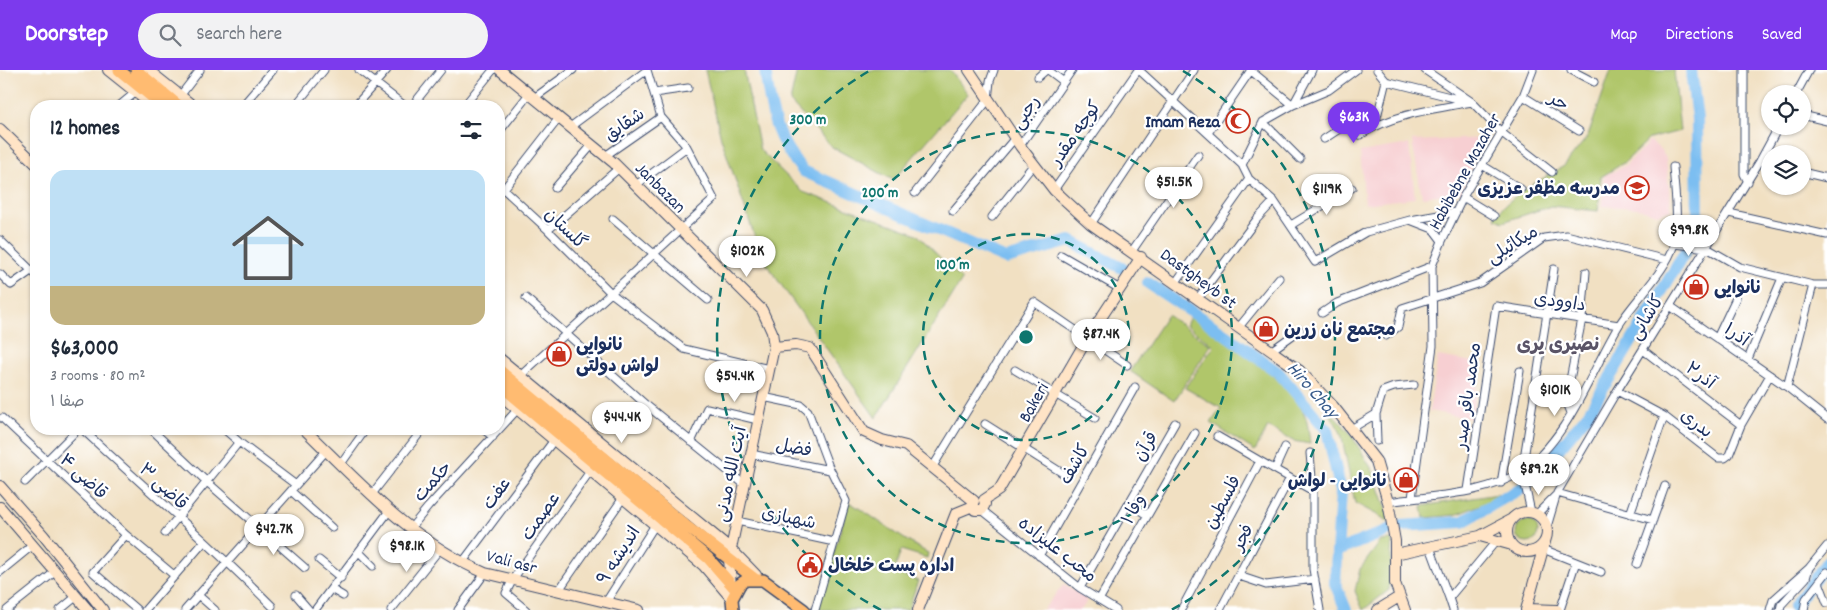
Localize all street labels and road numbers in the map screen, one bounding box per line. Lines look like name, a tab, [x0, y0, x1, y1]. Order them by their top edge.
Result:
street label: حر	[1541, 86, 1573, 119]
street label: رجبی	[1007, 91, 1048, 135]
street label: کوچه مقدر	[1044, 96, 1109, 174]
street label: شقایق	[600, 103, 651, 149]
street label: Habibebne Mazaher	[1424, 109, 1509, 235]
street label: Janbazan	[628, 158, 690, 220]
street label: گلستان	[537, 203, 591, 256]
street label: میکائیلی	[1483, 221, 1544, 272]
street label: Dastgheyb st	[1154, 244, 1241, 317]
street label: داوودی	[1532, 287, 1587, 319]
street label: کاشانی	[1624, 291, 1672, 346]
street label: آذر۱	[1718, 318, 1755, 355]
street label: محمد باقر صدر	[1449, 341, 1489, 454]
street label: آذر۲	[1679, 357, 1721, 398]
street label: Bakeri	[1014, 379, 1057, 428]
street label: بدری	[1674, 404, 1717, 446]
street label: آیت‌ الله مدنی	[710, 423, 755, 525]
street label: قرآن	[1129, 428, 1166, 467]
street label: فضل	[773, 434, 814, 465]
street label: کاشف	[1055, 440, 1098, 490]
street label: قاضی ۴	[53, 449, 112, 507]
street label: حکمت	[409, 457, 459, 509]
street label: قاضی ۳	[132, 459, 192, 517]
street label: فلسطین	[1200, 472, 1249, 535]
street label: عفت	[478, 473, 518, 516]
street label: عصمت	[516, 488, 568, 547]
street label: وفا ۱	[1117, 490, 1154, 530]
street label: شهبازی	[759, 501, 818, 537]
street label: محب علیزاده	[1012, 512, 1101, 590]
street label: فجر	[1226, 520, 1262, 558]
street label: اندیشه ۹	[592, 522, 648, 590]
street label: Vali asr	[483, 545, 540, 582]

